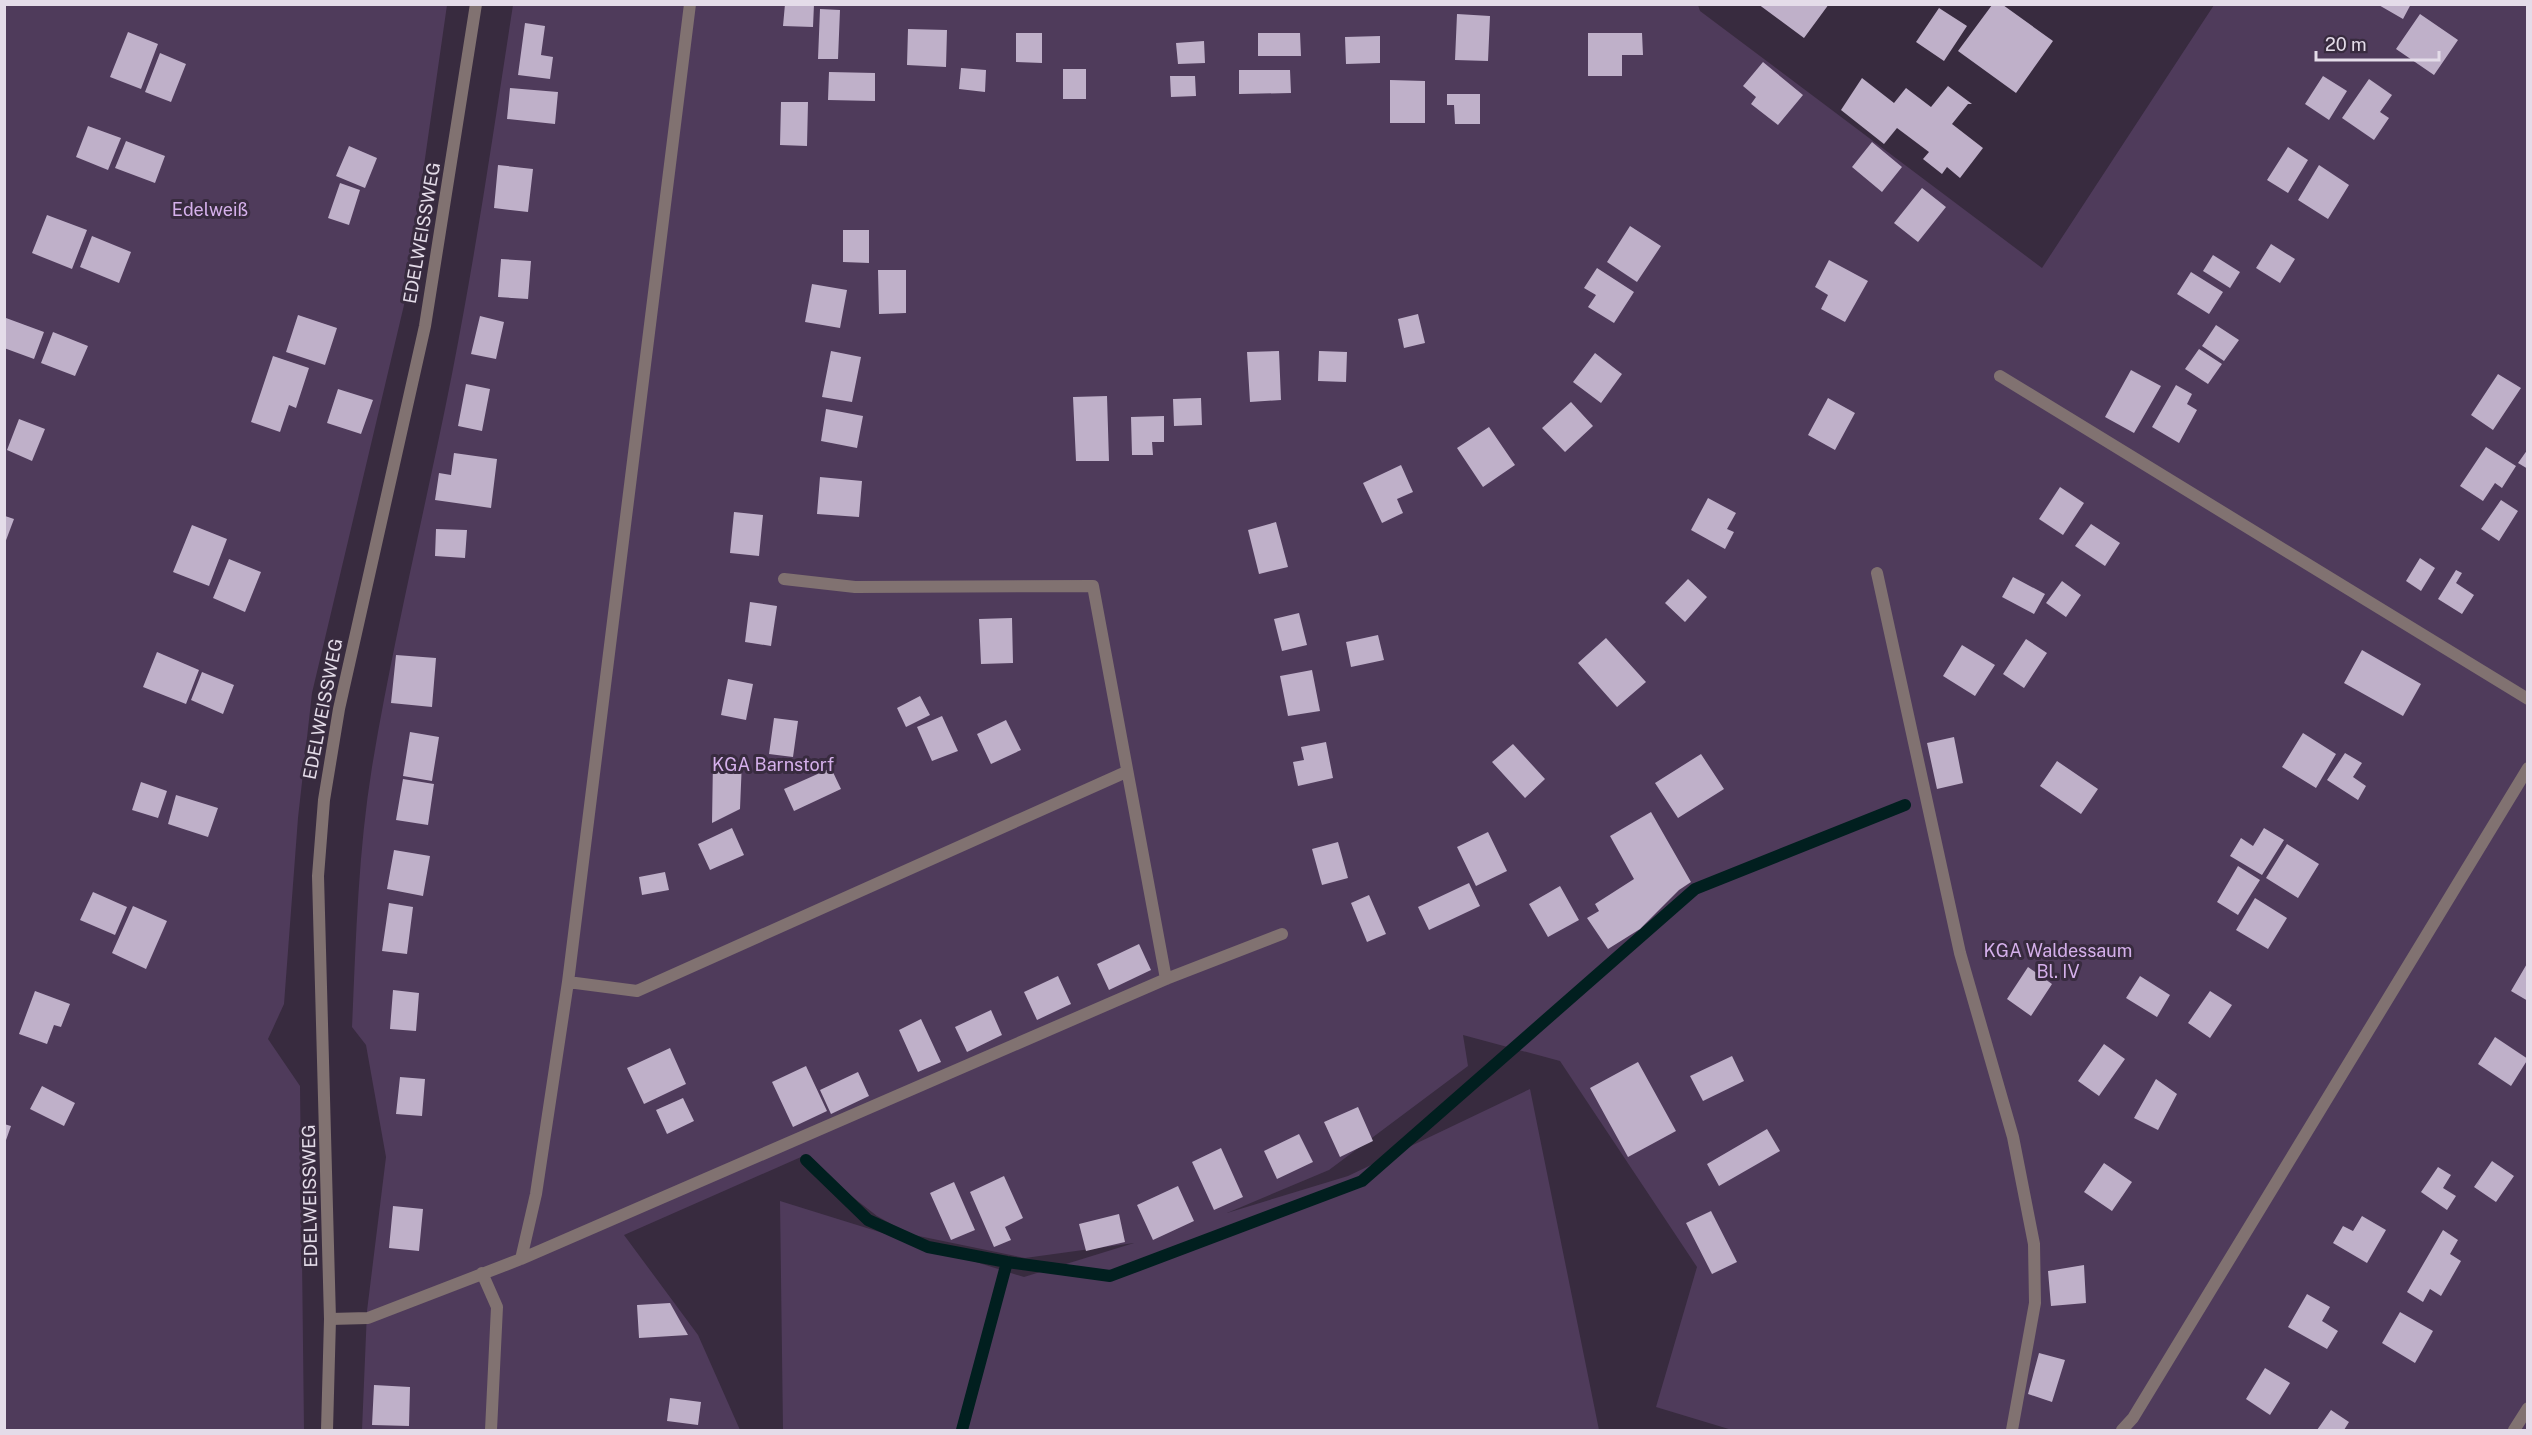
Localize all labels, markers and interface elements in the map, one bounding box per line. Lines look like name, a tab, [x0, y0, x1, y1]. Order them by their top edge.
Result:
scale bar	[2316, 24, 2439, 62]
text: 20 m	[2325, 34, 2367, 55]
street label: EDELWEISSWEG	[399, 161, 444, 305]
park label: Edelweiß	[172, 199, 248, 220]
street label: EDELWEISSWEG	[299, 637, 346, 781]
park label: KGA Barnstorf	[712, 754, 834, 775]
park label: KGA Waldessaum Bl. IV	[1984, 940, 2132, 982]
street label: EDELWEISSWEG	[298, 1124, 321, 1268]

